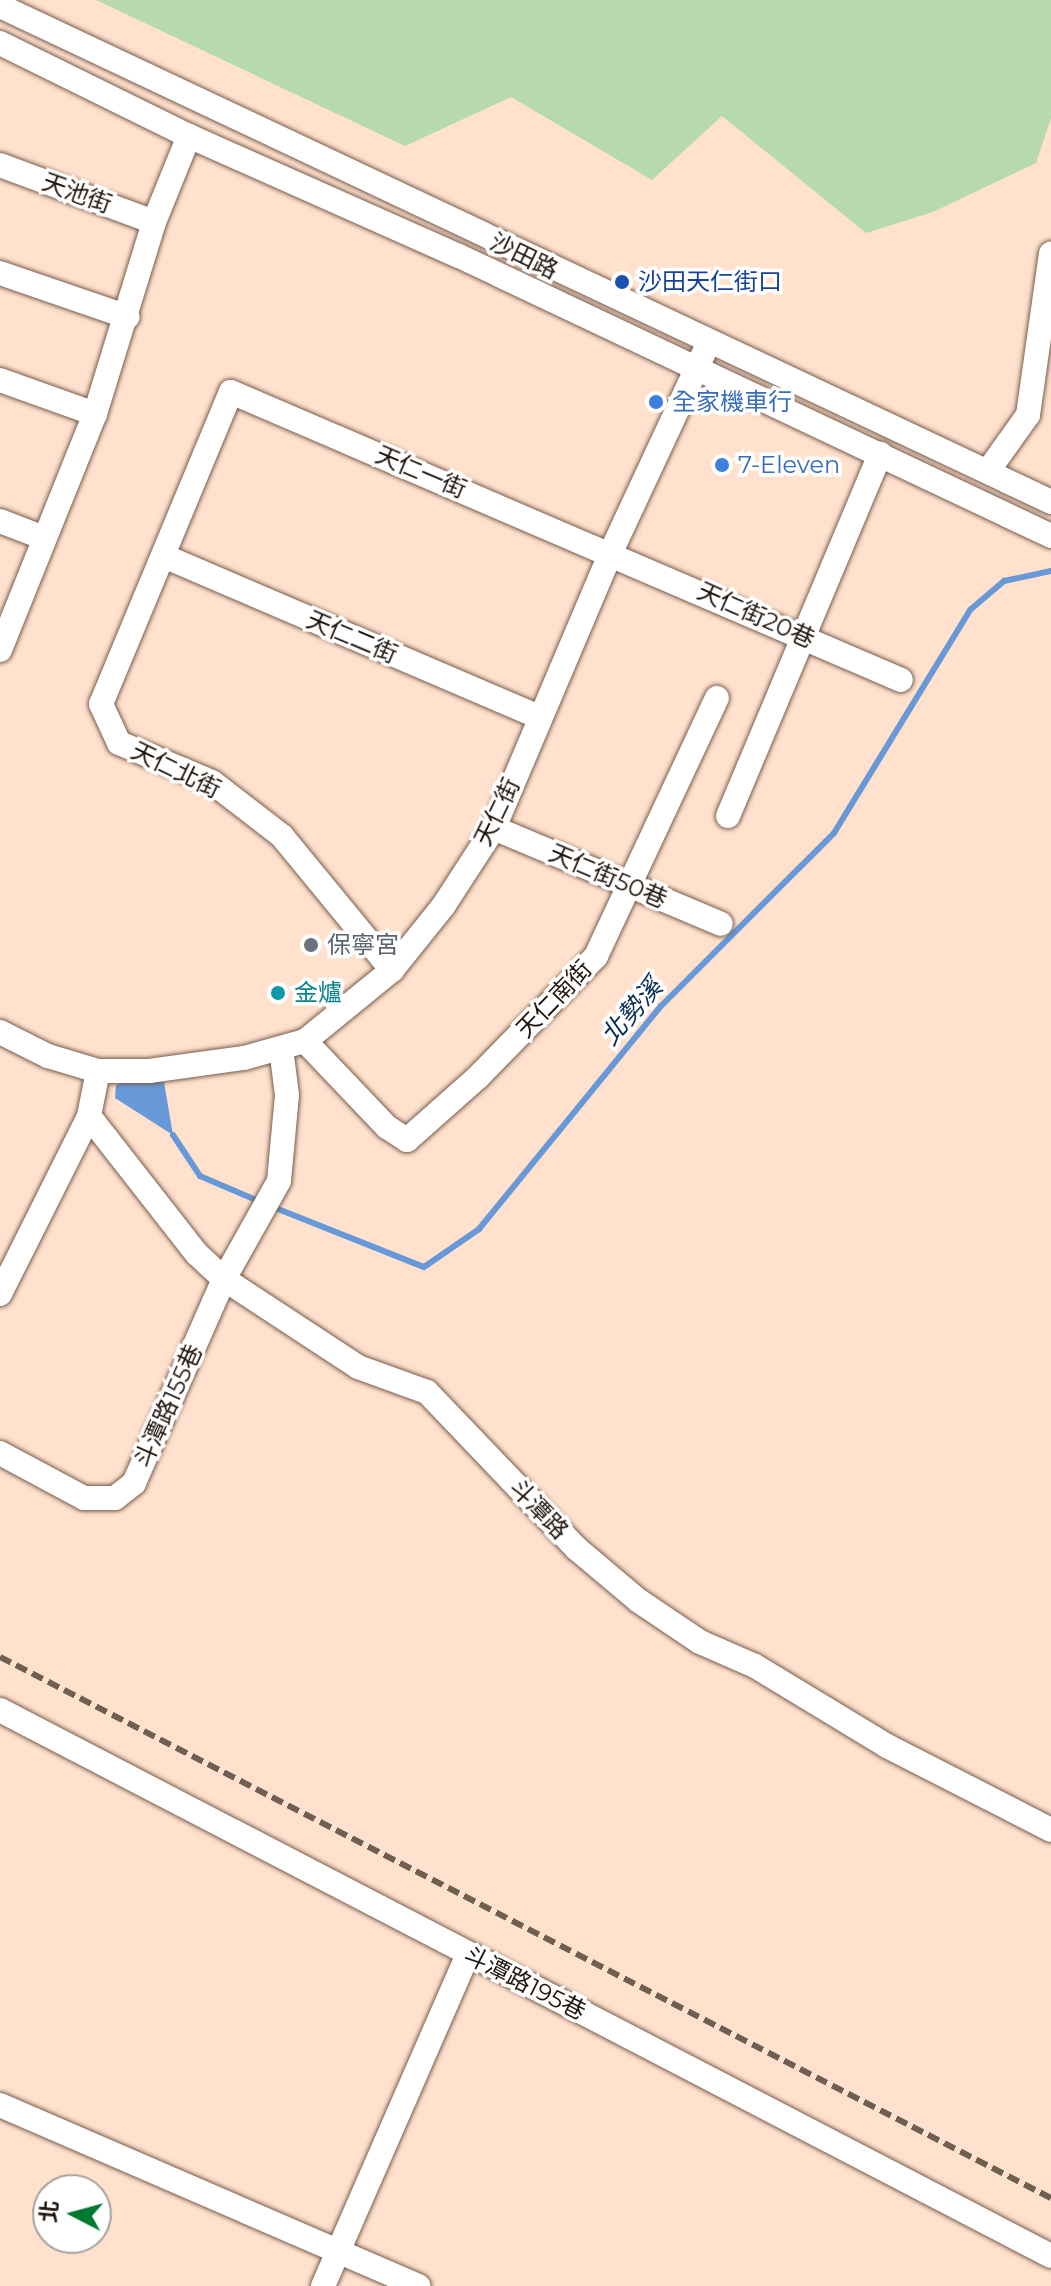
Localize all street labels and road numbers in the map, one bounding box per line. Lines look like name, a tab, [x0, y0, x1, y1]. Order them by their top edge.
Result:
street label: 天池街	[38, 167, 116, 219]
street label: 沙田路	[485, 227, 563, 285]
street label: 天仁一街	[371, 440, 471, 504]
street label: 天仁街20巷	[693, 576, 819, 654]
street label: 天仁二街	[302, 605, 402, 669]
street label: 天仁北街	[127, 736, 225, 804]
street label: 天仁街	[468, 773, 526, 851]
street label: 天仁街50巷	[545, 838, 671, 914]
street label: 天仁南街	[510, 954, 598, 1044]
street label: 斗潭路155巷	[128, 1340, 208, 1472]
street label: 斗潭路	[504, 1473, 574, 1545]
street label: 斗潭路195巷	[459, 1940, 591, 2026]

